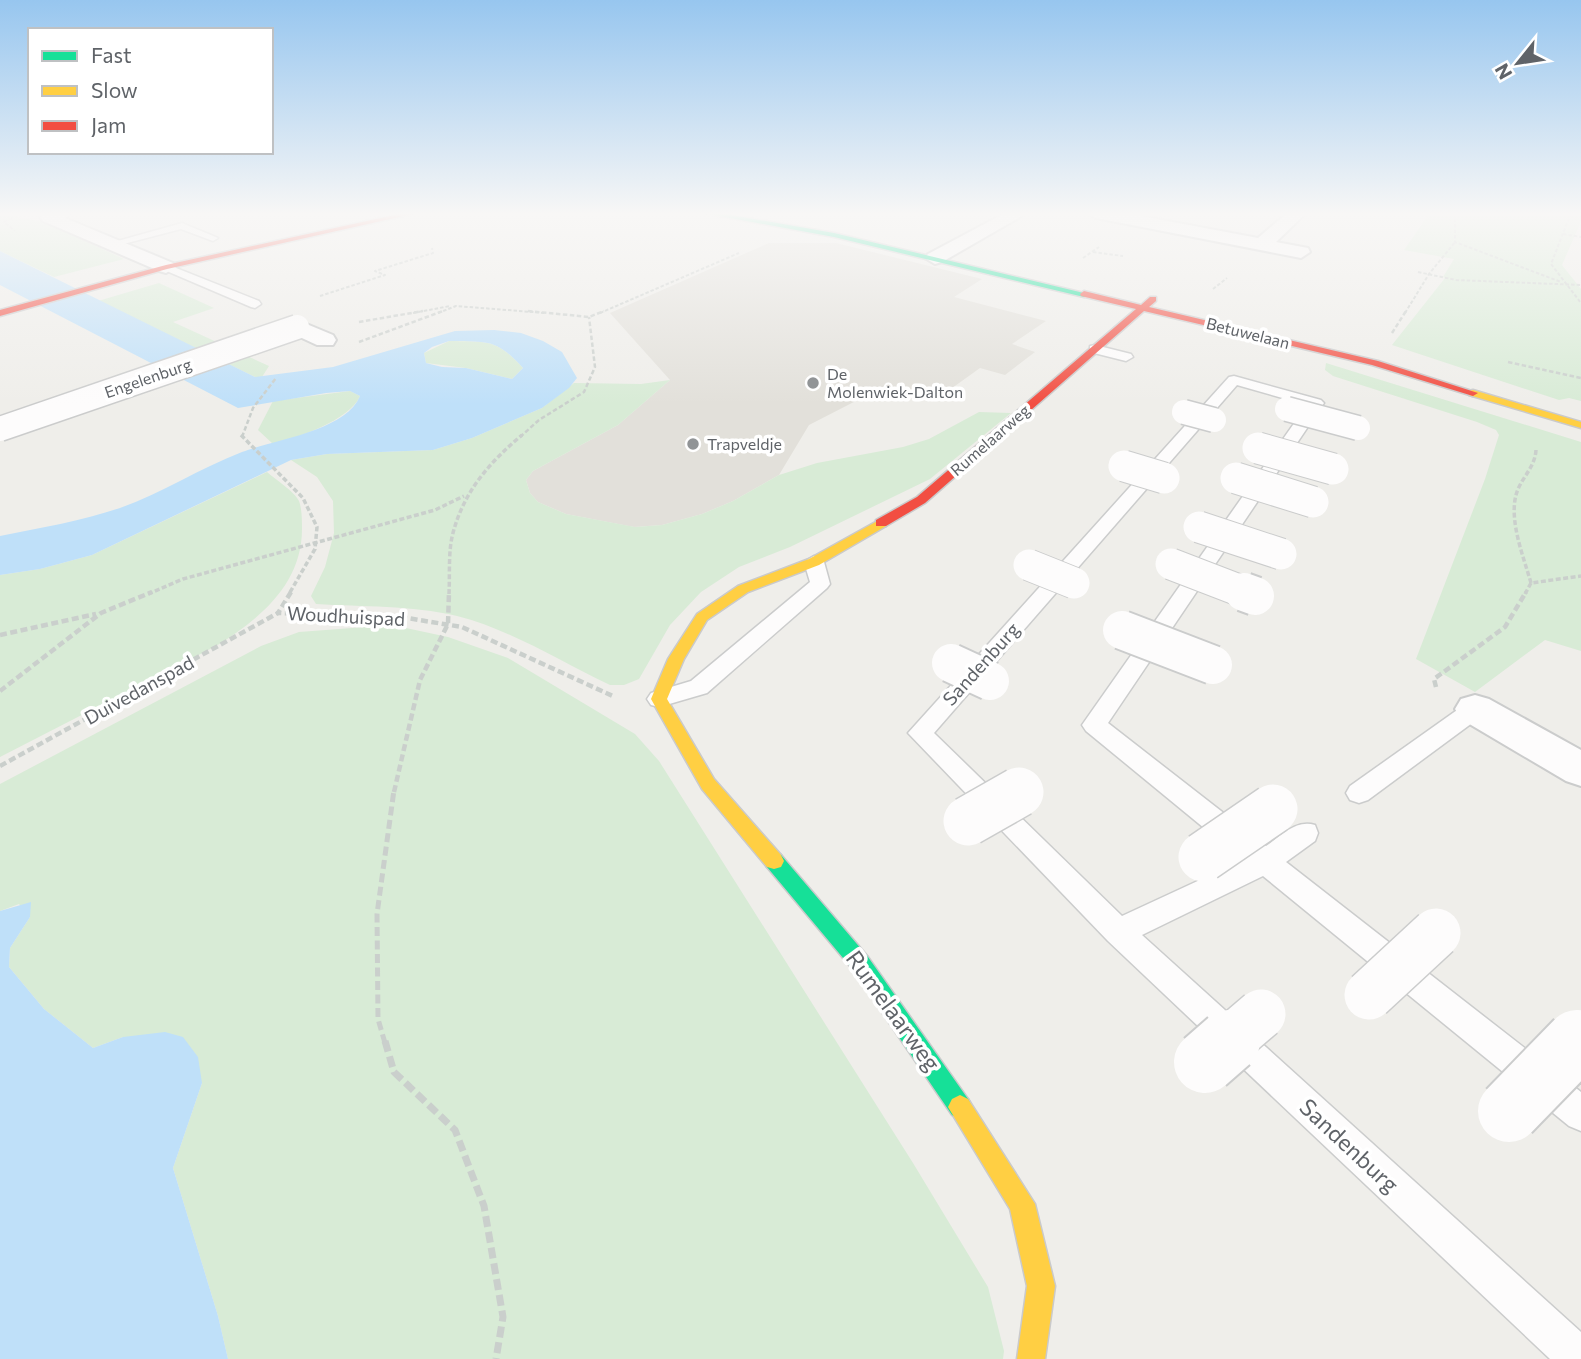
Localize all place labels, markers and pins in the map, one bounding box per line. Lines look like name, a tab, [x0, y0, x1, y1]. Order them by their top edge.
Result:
place label: De Molenwiek-Dalton	[827, 364, 963, 401]
marker: De Molenwiek-Dalton	[805, 375, 821, 391]
place label: Trapveldje	[707, 434, 782, 453]
marker: Trapveldje	[685, 436, 701, 452]

